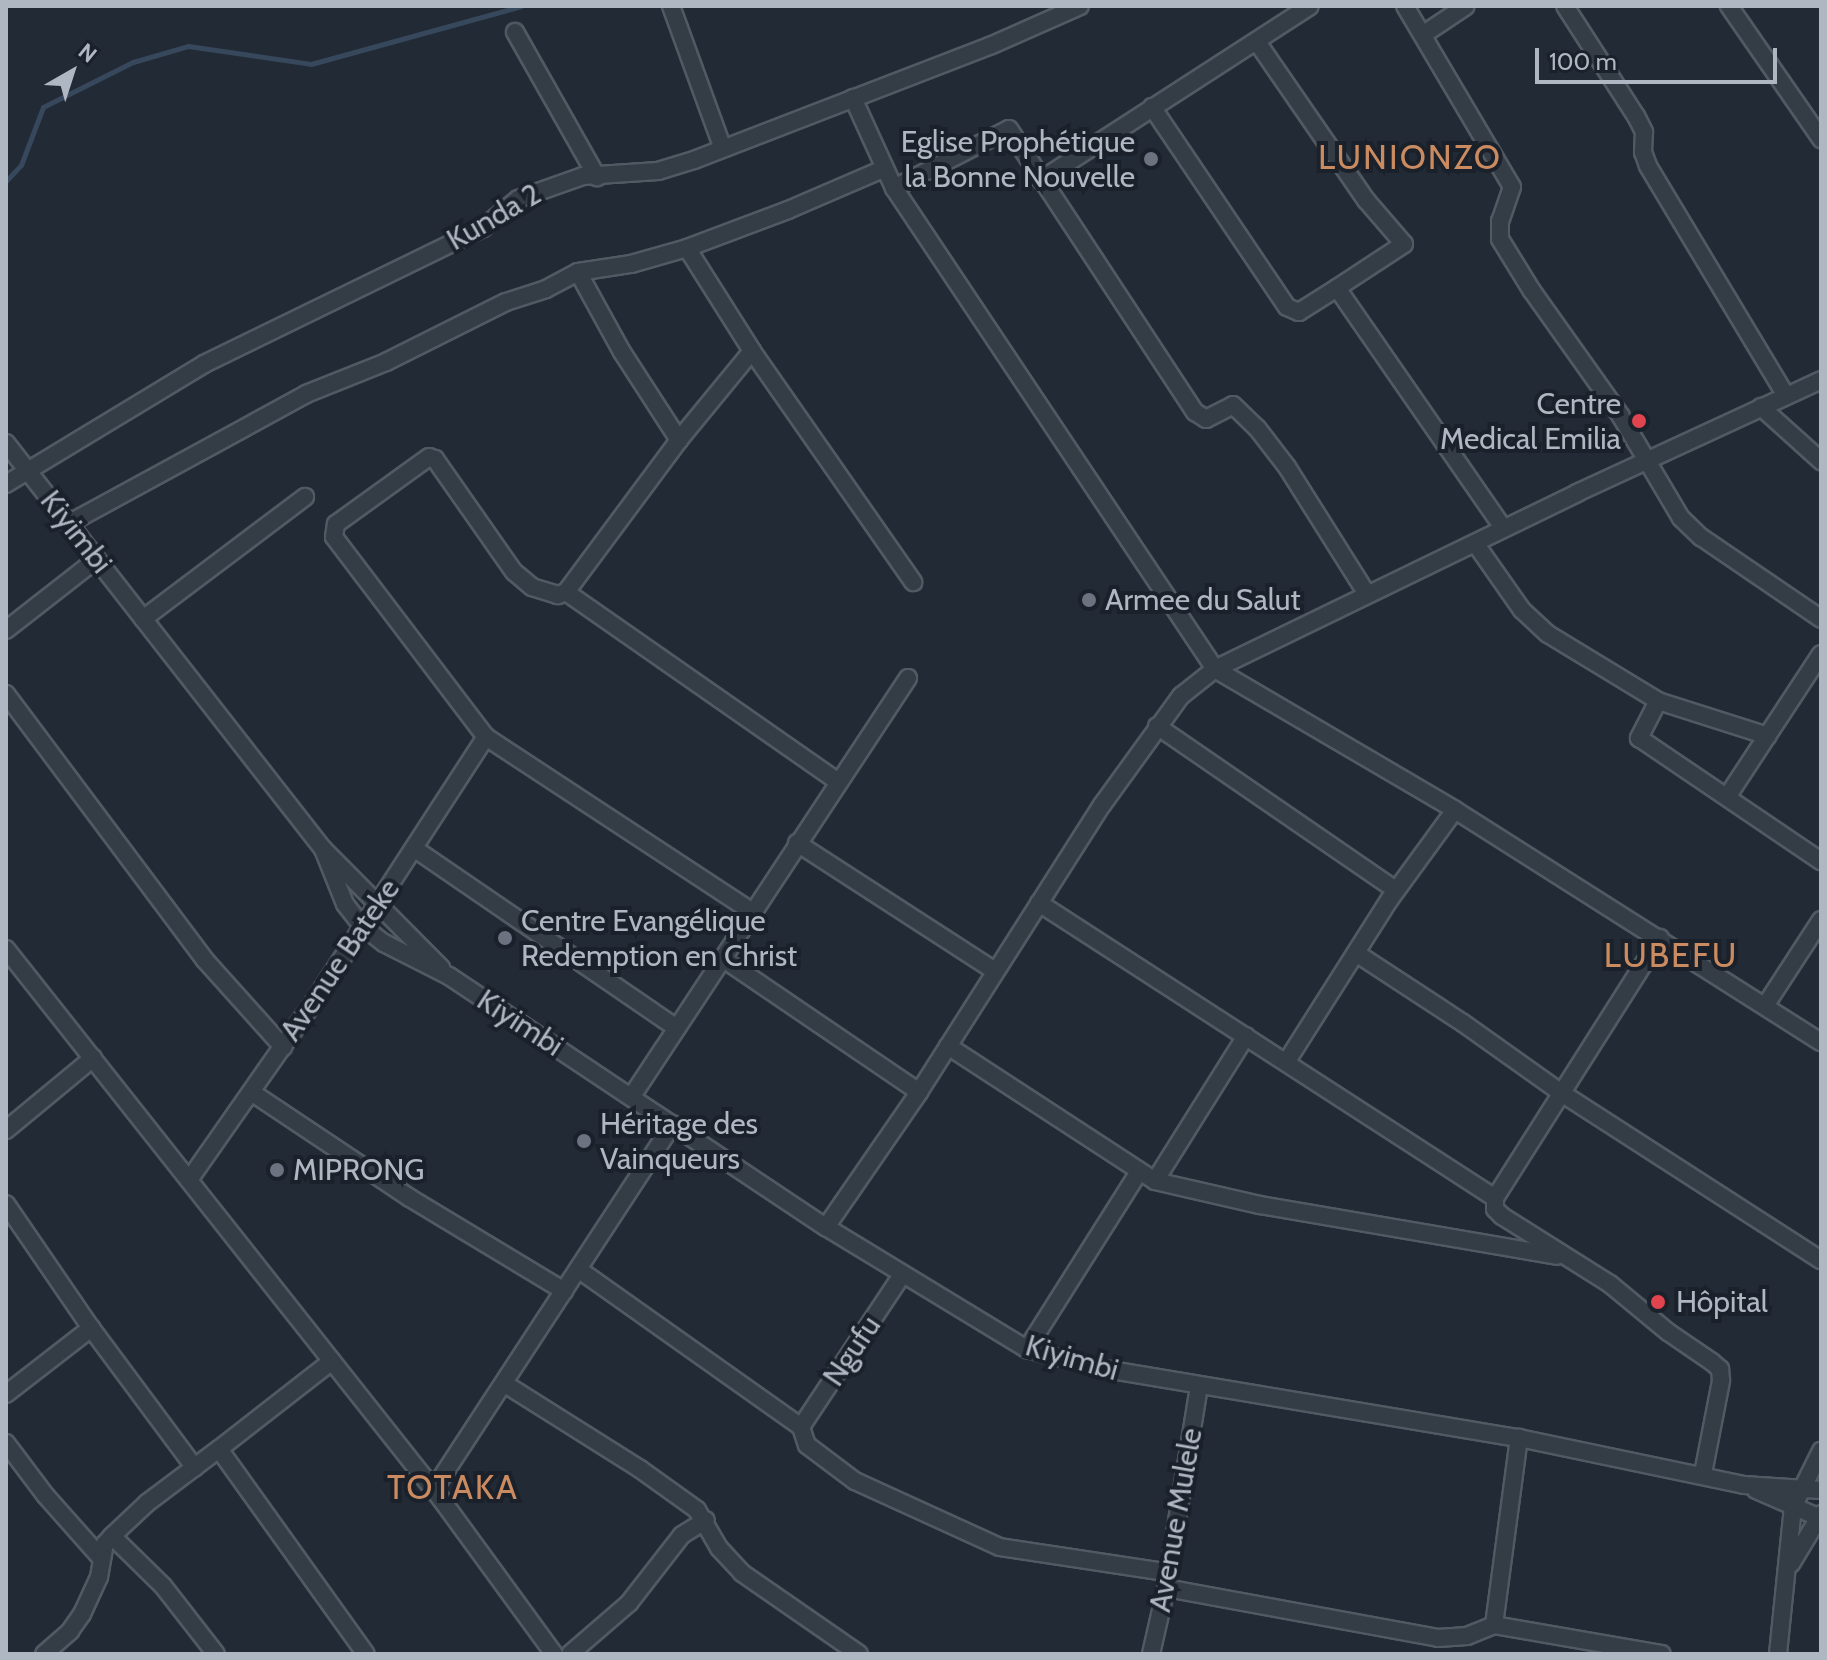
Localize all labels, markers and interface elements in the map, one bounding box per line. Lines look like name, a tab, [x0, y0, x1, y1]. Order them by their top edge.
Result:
north arrow	[32, 32, 112, 112]
scale bar	[1539, 32, 1781, 82]
text: N	[73, 38, 102, 68]
text: 100 m	[1549, 47, 1617, 76]
place label: Eglise Prophétique la Bonne Nouvelle	[901, 124, 1135, 194]
district label: LUNIONZO	[1318, 138, 1502, 178]
marker: Eglise Prophétique la Bonne Nouvelle	[1142, 150, 1160, 168]
street label: Kunda 2	[441, 176, 547, 258]
place label: Centre Medical Emilia	[1440, 386, 1621, 456]
marker: Centre Medical Emilia	[1628, 410, 1650, 432]
street label: Kiyimbi	[33, 484, 119, 580]
place label: Armee du Salut	[1105, 582, 1301, 618]
marker: Armee du Salut	[1080, 591, 1098, 609]
street label: Avenue Bateke	[273, 872, 407, 1048]
place label: Centre Evangélique Redemption en Christ	[521, 903, 797, 974]
marker: Centre Evangélique Redemption en Christ	[496, 929, 514, 947]
district label: LUBEFU	[1604, 936, 1738, 976]
street label: Kiyimbi	[470, 982, 570, 1064]
place label: Héritage des Vainqueurs	[600, 1106, 758, 1176]
marker: Héritage des Vainqueurs	[575, 1132, 593, 1150]
place label: MIPRONG	[293, 1152, 424, 1188]
marker: MIPRONG	[268, 1161, 286, 1179]
place label: Hôpital	[1676, 1284, 1768, 1320]
marker: Hôpital	[1647, 1291, 1669, 1313]
street label: Ngufu	[816, 1309, 888, 1393]
street label: Kiyimbi	[1021, 1328, 1123, 1388]
street label: Avenue Mulele	[1142, 1425, 1210, 1615]
district label: TOTAKA	[387, 1468, 519, 1508]

